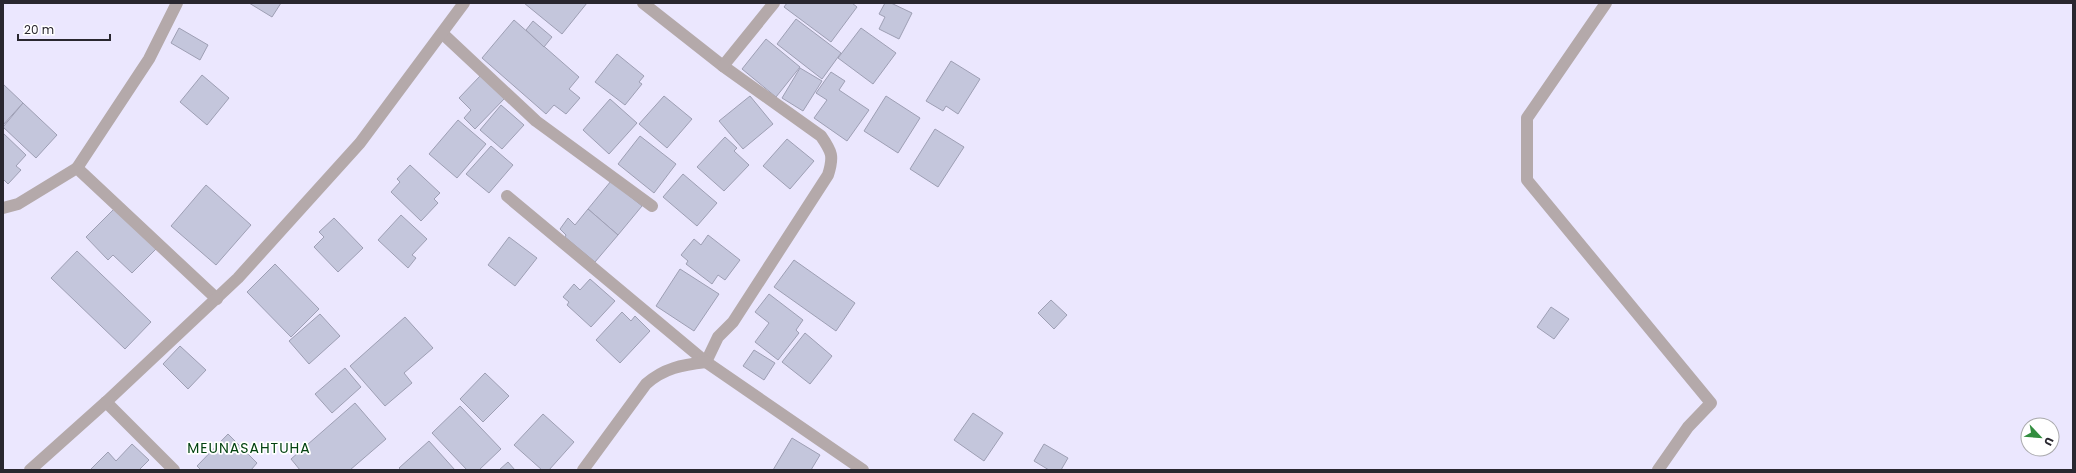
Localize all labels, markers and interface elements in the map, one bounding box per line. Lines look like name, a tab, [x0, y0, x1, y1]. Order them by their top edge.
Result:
scale bar	[18, 16, 110, 42]
text: 20 m	[24, 21, 54, 38]
north arrow	[2020, 417, 2060, 457]
text: U	[2040, 434, 2058, 449]
district label: MEUNASAHTUHA	[187, 438, 311, 458]

